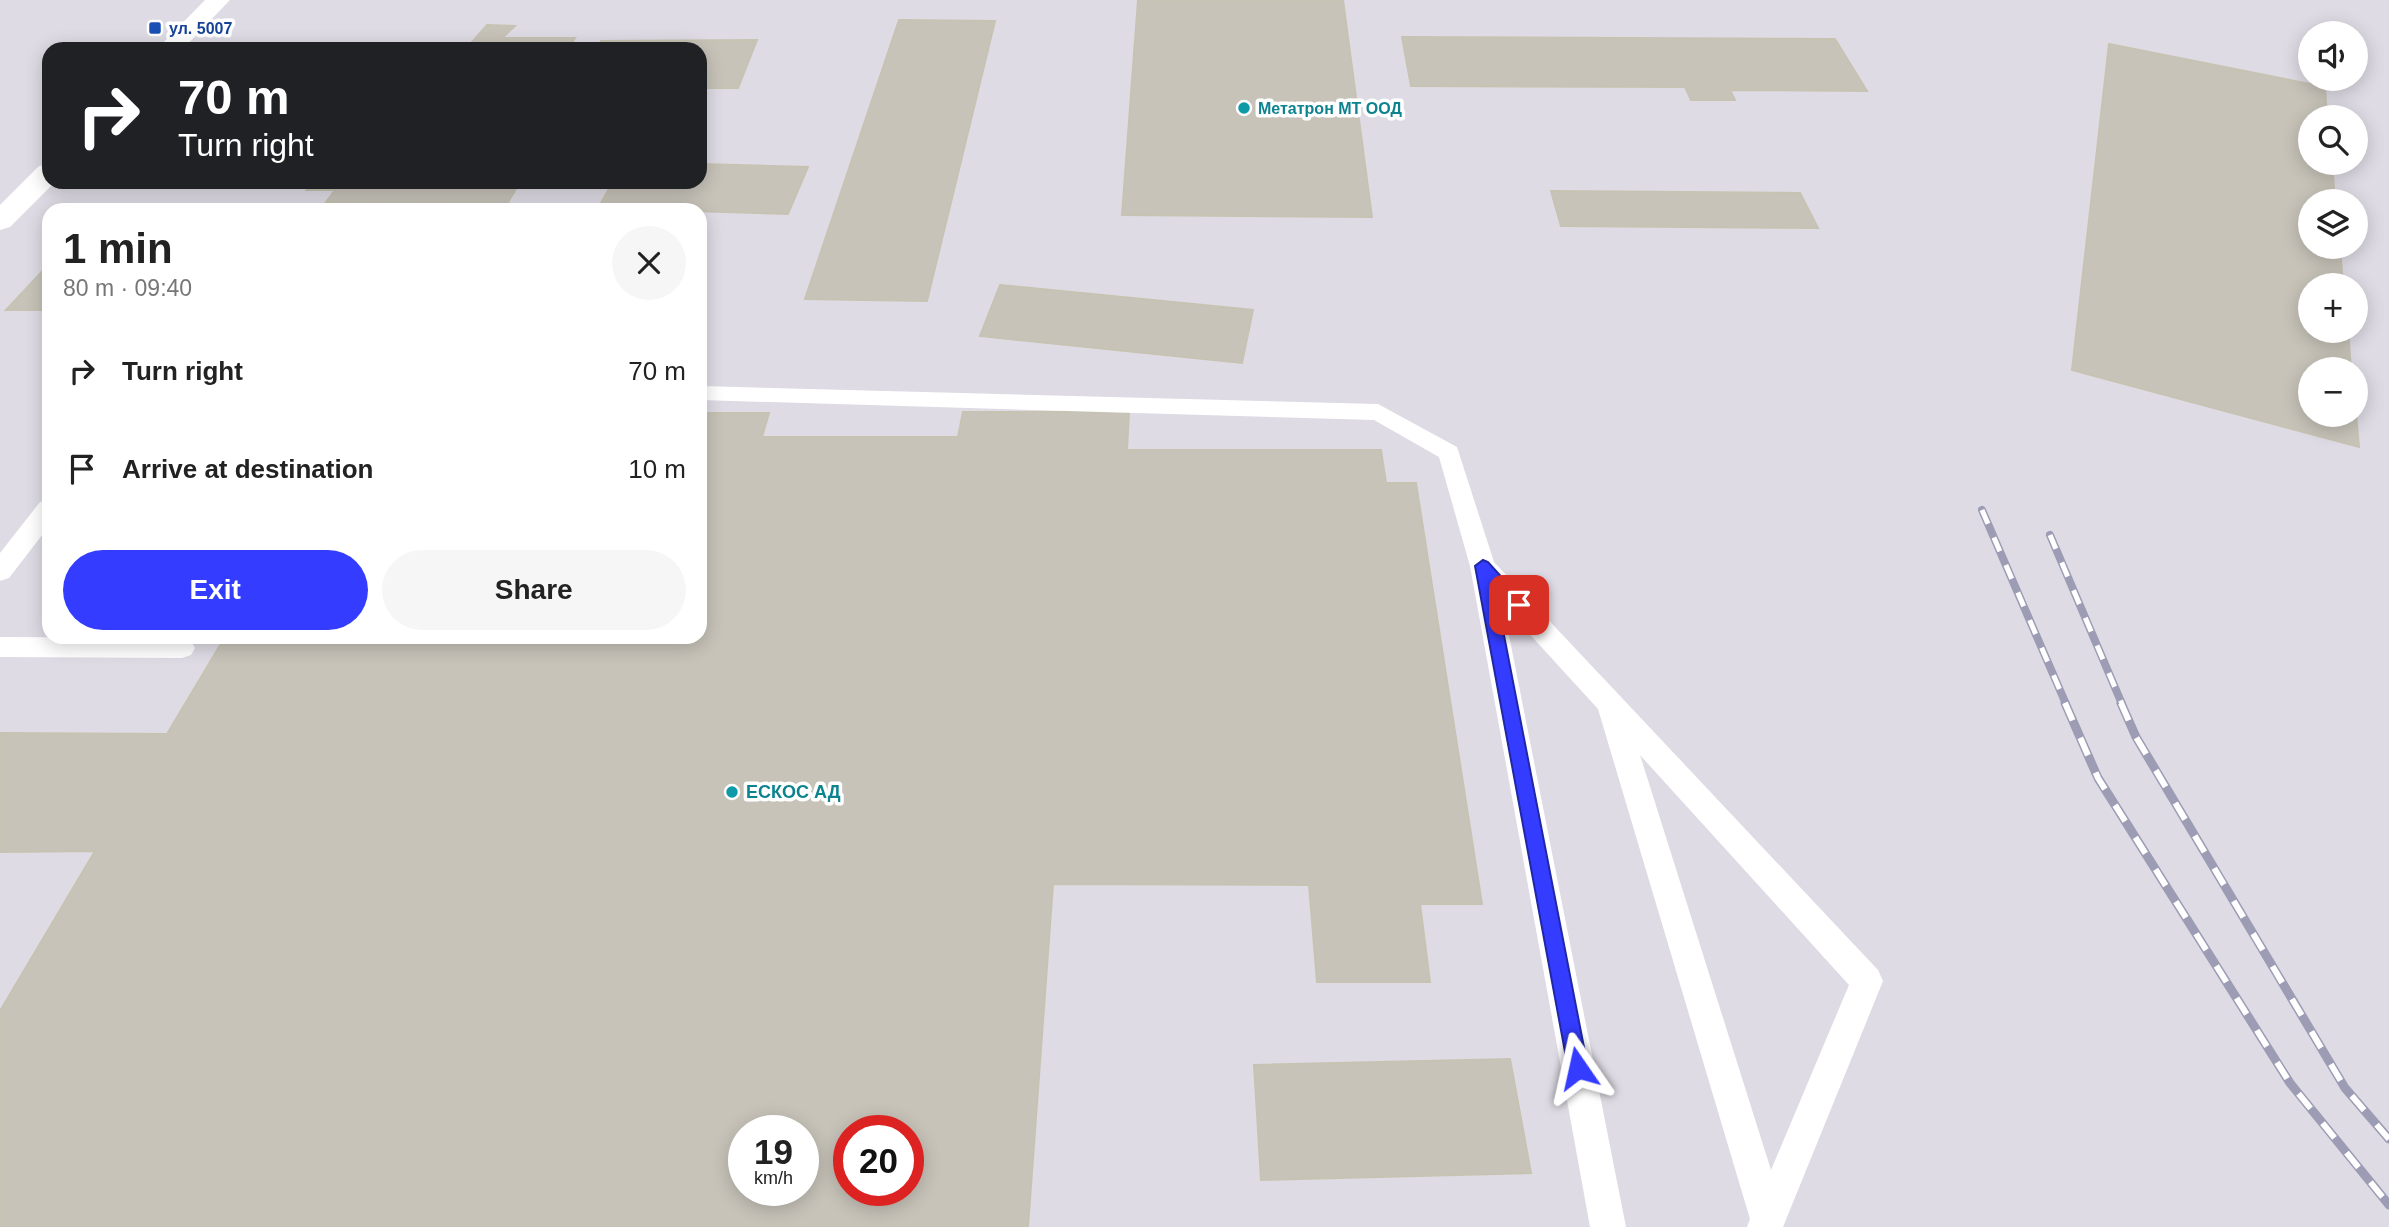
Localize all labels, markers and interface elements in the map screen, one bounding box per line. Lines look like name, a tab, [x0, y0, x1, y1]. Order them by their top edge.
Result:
marker: ул. 5007	[147, 20, 163, 36]
place label: ул. 5007	[169, 20, 232, 37]
map controls	[2298, 21, 2368, 427]
button: sound	[2298, 21, 2368, 91]
icon: right	[63, 70, 154, 161]
text: 70 m	[178, 70, 290, 124]
marker: Метатрон МТ ООД	[1236, 100, 1252, 116]
place label: Метатрон МТ ООД	[1258, 100, 1402, 117]
button: search	[2298, 105, 2368, 175]
text: Turn right	[178, 127, 314, 163]
button: layers	[2298, 189, 2368, 259]
text: 1 min	[63, 225, 173, 272]
button: close	[612, 226, 686, 300]
button: +	[2298, 273, 2368, 343]
text: 80 m · 09:40	[63, 275, 192, 301]
icon: right	[63, 352, 101, 390]
text: Turn right	[122, 356, 243, 386]
text: 70 m	[628, 356, 686, 386]
button: −	[2298, 357, 2368, 427]
icon: arrive	[63, 450, 101, 488]
text: Arrive at destination	[122, 454, 373, 484]
text: 10 m	[628, 454, 686, 484]
button: Exit	[63, 550, 368, 630]
button: Share	[382, 550, 686, 630]
pin	[1489, 575, 1549, 635]
icon: arrive	[1500, 586, 1538, 624]
place label: ЕСКОС АД	[746, 782, 841, 802]
marker: ЕСКОС АД	[724, 784, 740, 800]
position arrow	[1541, 1031, 1615, 1105]
speed limit sign: 20	[833, 1115, 924, 1206]
text: 19	[754, 1132, 793, 1171]
text: km/h	[754, 1168, 793, 1188]

